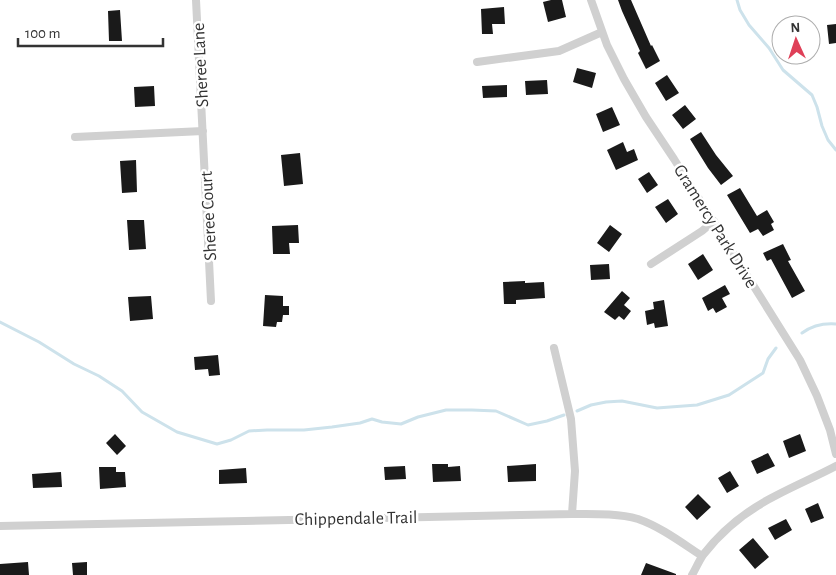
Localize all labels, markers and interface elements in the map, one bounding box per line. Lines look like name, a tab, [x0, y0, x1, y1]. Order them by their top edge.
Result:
scale bar	[18, 15, 162, 47]
north arrow	[771, 15, 821, 65]
text: N	[790, 21, 801, 35]
street label: Sheree Lane	[190, 22, 212, 108]
text: 100 m	[25, 26, 60, 41]
street label: Gramercy Park Drive	[670, 162, 760, 291]
street label: Sheree Court	[198, 170, 220, 261]
street label: Chippendale Trail	[294, 509, 418, 529]

